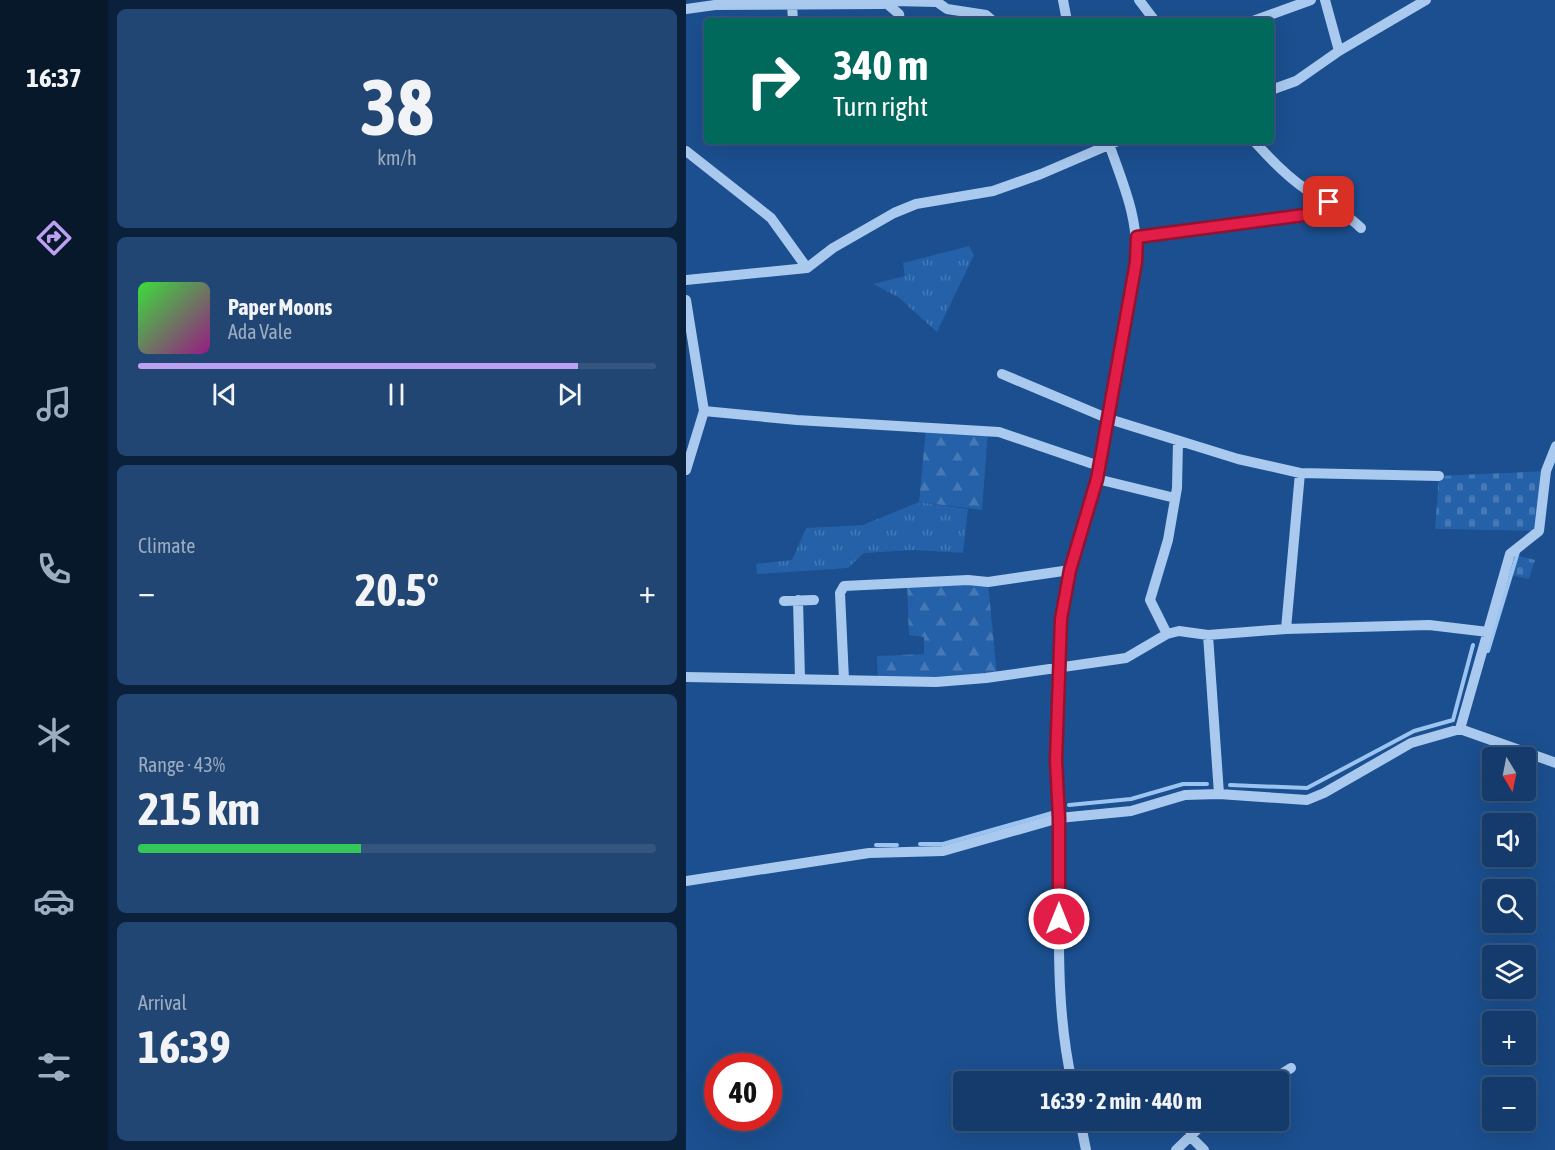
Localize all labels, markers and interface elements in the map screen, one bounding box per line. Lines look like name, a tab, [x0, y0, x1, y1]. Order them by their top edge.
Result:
text: 340 m	[833, 41, 928, 89]
icon: right	[734, 42, 812, 120]
text: 16:37	[26, 62, 82, 93]
text: 38	[360, 62, 434, 152]
text: Turn right	[833, 91, 928, 122]
text: km/h	[377, 146, 417, 169]
pin	[1303, 176, 1354, 227]
icon: arrive	[1312, 185, 1345, 218]
icon: directions	[33, 217, 75, 259]
text: Paper Moons	[228, 294, 332, 320]
text: Ada Vale	[228, 320, 292, 343]
icon: previous	[208, 378, 241, 411]
icon: pause	[380, 378, 413, 411]
icon: next	[553, 378, 586, 411]
icon: music	[33, 383, 75, 425]
text: Climate	[138, 534, 195, 557]
icon: phone	[33, 548, 75, 590]
text: 20.5°	[355, 564, 439, 616]
text: −	[138, 572, 155, 610]
text: +	[639, 572, 656, 610]
icon: climate	[33, 714, 75, 756]
north arrow	[1482, 747, 1536, 801]
map controls	[1482, 747, 1536, 1131]
text: Range · 43%	[138, 753, 225, 776]
text: 215 km	[138, 783, 260, 835]
button: sound	[1482, 813, 1536, 867]
button: search	[1482, 879, 1536, 933]
icon: car	[33, 880, 75, 922]
position arrow	[1027, 887, 1091, 951]
button: layers	[1482, 945, 1536, 999]
text: Arrival	[138, 991, 187, 1014]
button: +	[1482, 1011, 1536, 1065]
text: 16:39	[138, 1021, 231, 1073]
icon: filters	[33, 1046, 75, 1088]
speed limit sign: 40	[704, 1053, 782, 1131]
button: −	[1482, 1077, 1536, 1131]
text: 16:39 · 2 min · 440 m	[1040, 1088, 1202, 1114]

